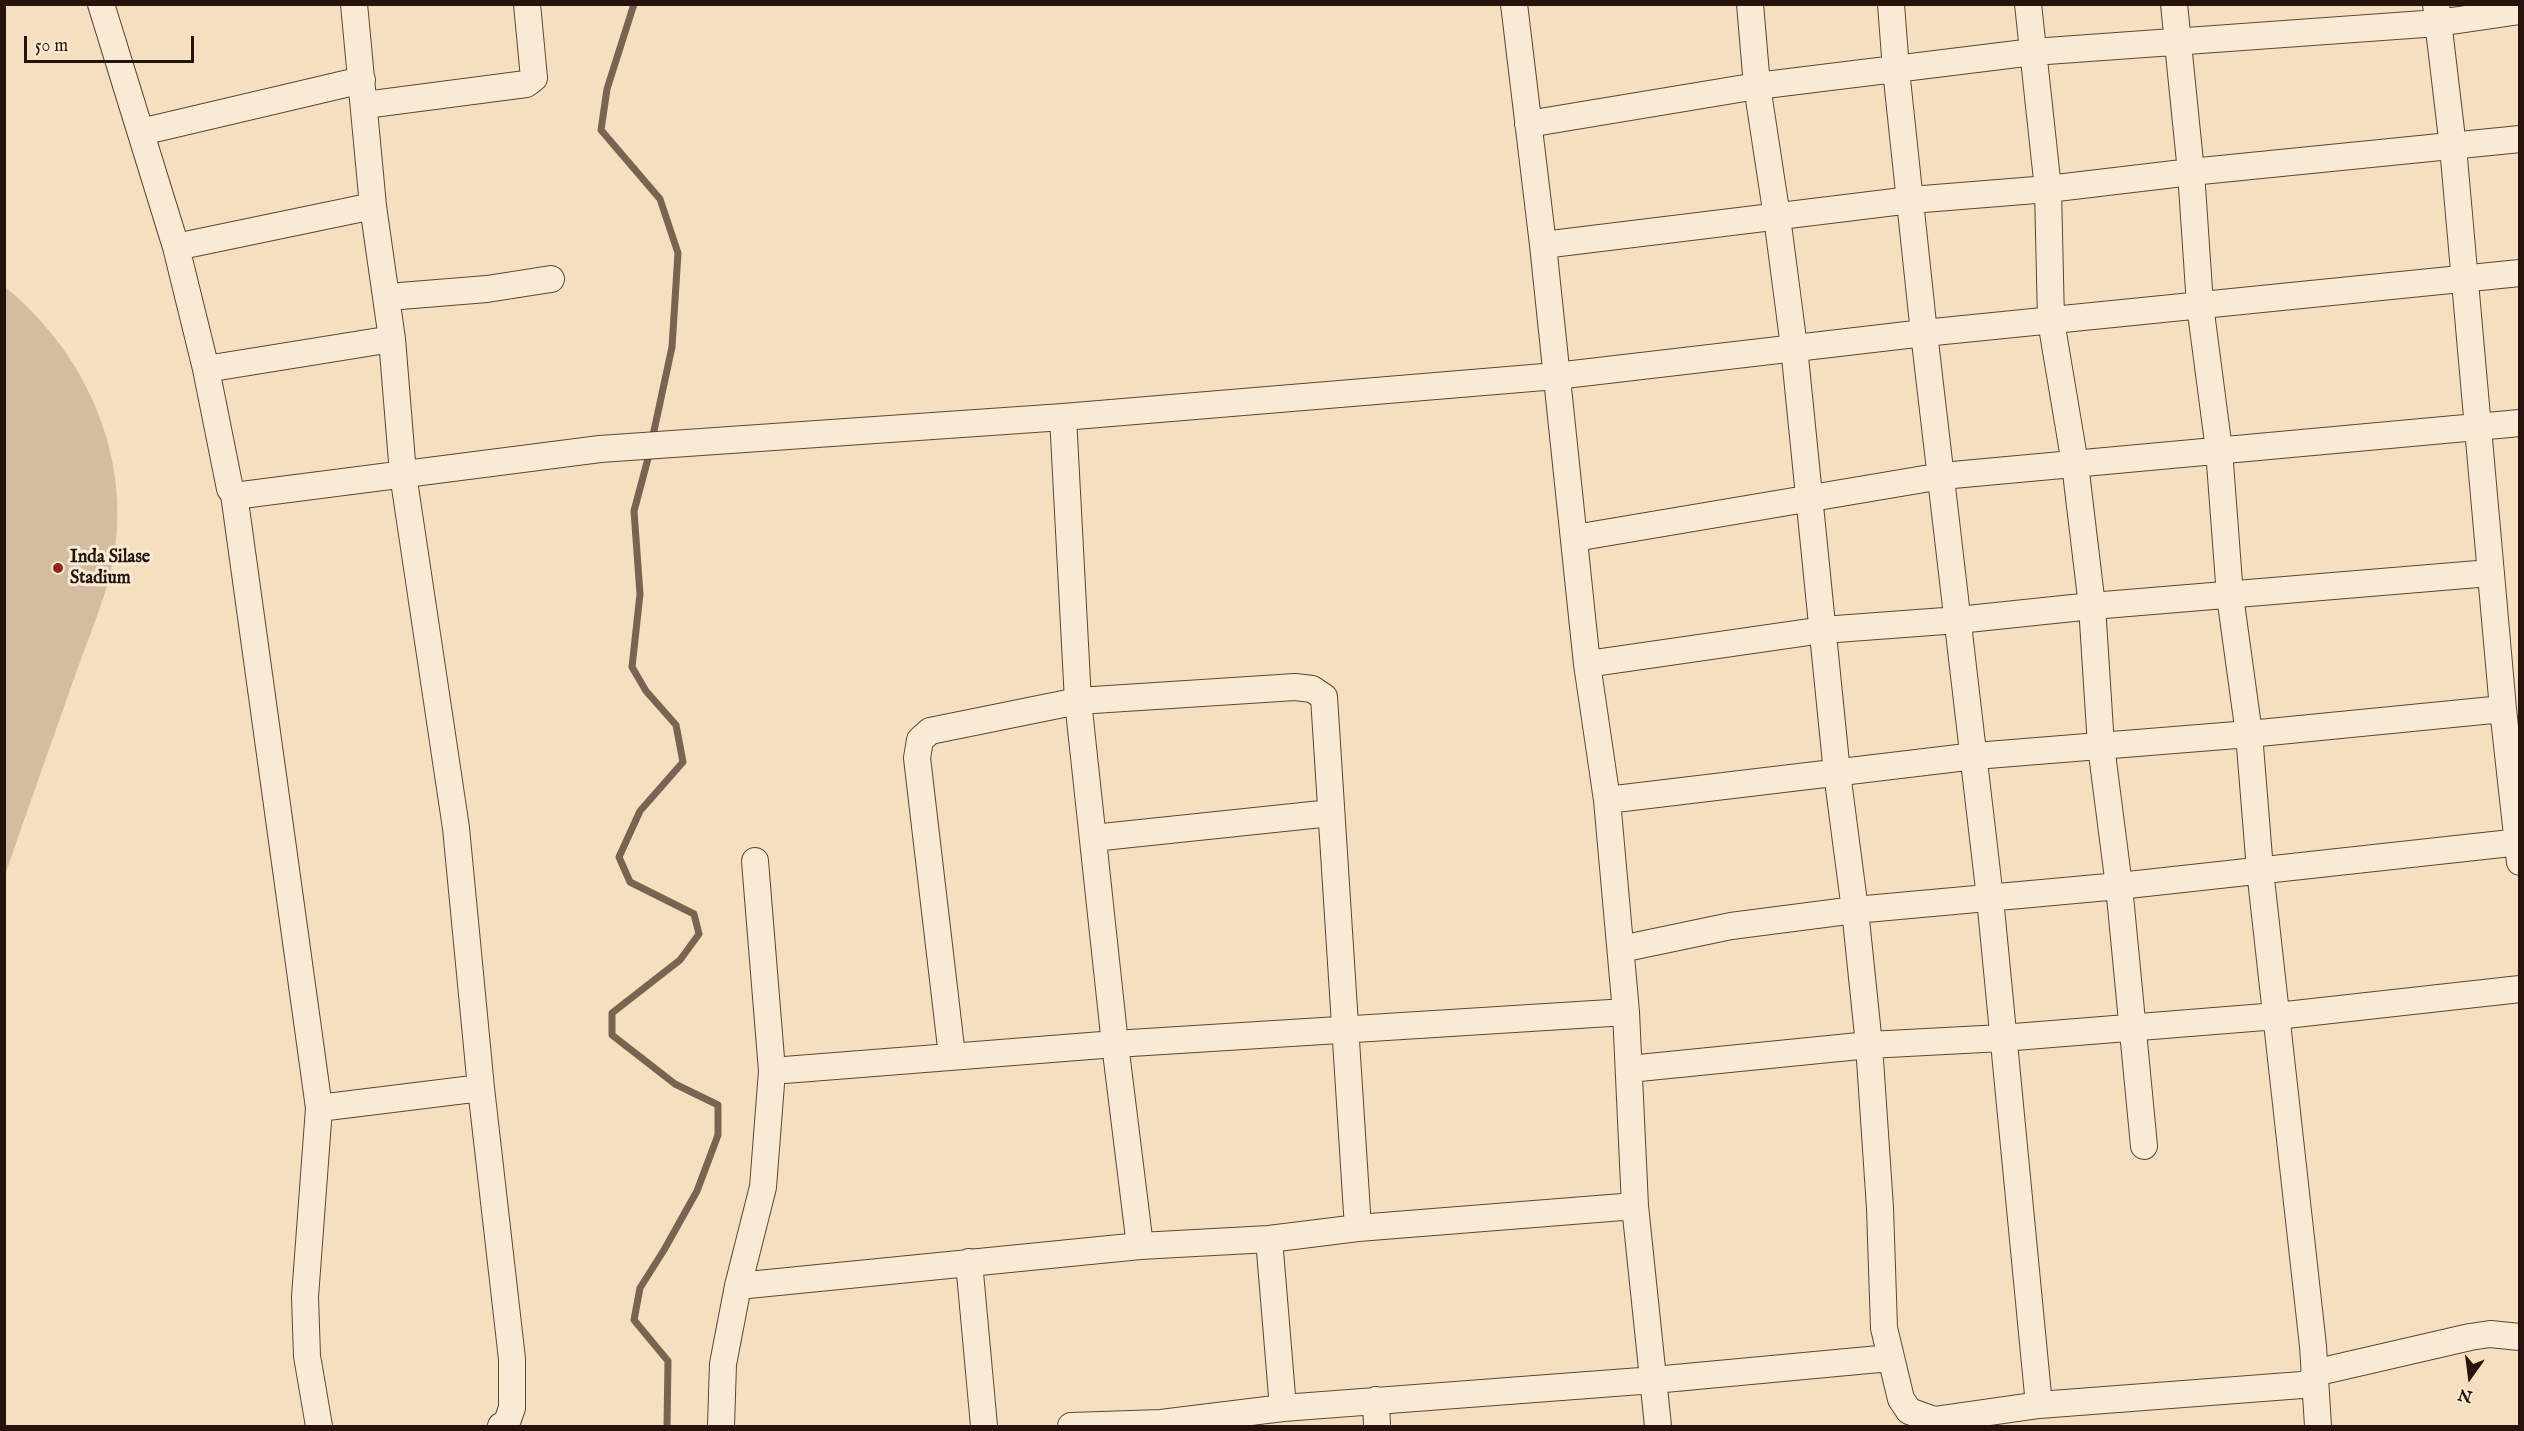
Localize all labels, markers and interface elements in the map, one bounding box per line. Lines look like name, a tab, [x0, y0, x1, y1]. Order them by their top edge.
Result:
scale bar	[27, 24, 196, 62]
text: 50 m	[35, 35, 68, 58]
place label: Inda Silase Stadium	[70, 547, 150, 590]
marker: Inda Silase Stadium	[51, 561, 65, 575]
north arrow	[2440, 1347, 2500, 1407]
text: N	[2457, 1383, 2475, 1406]

